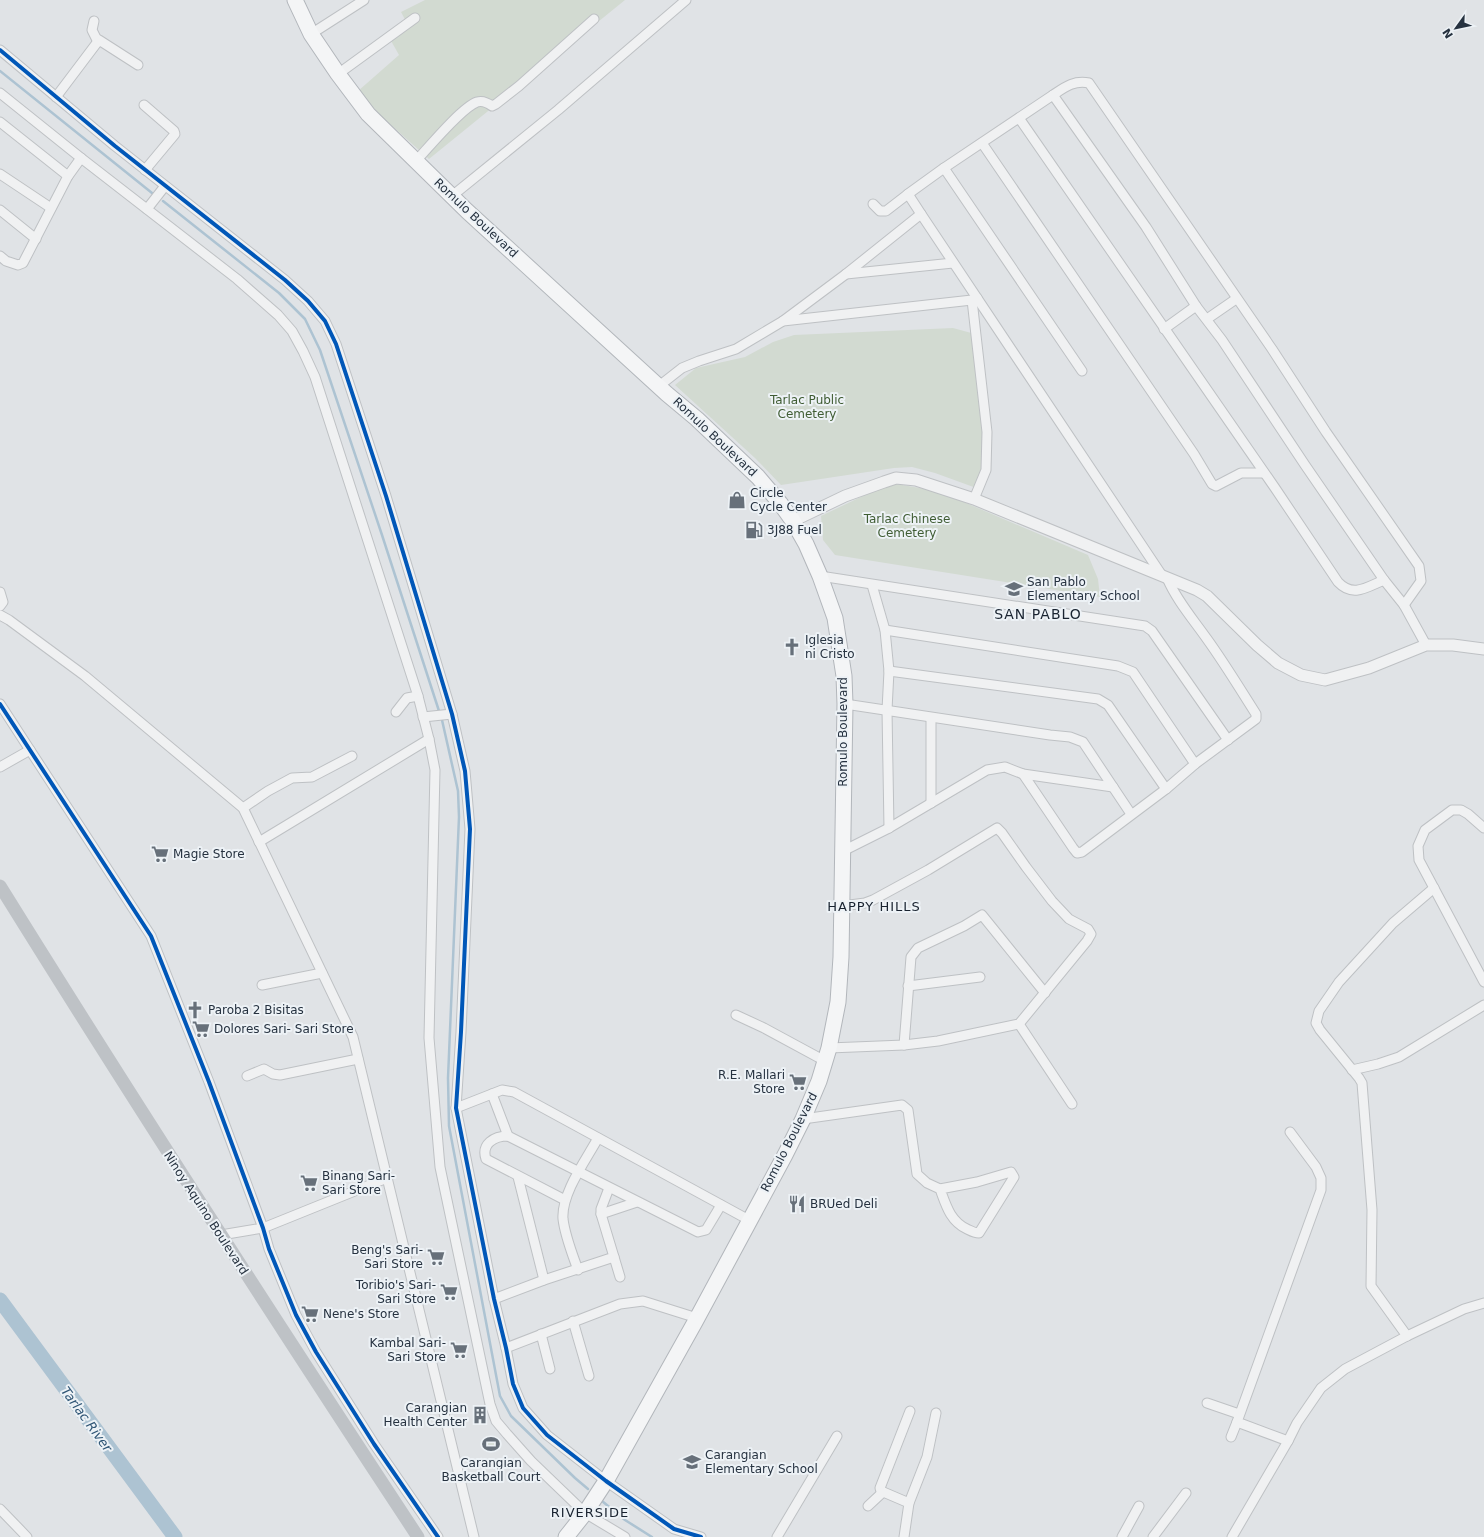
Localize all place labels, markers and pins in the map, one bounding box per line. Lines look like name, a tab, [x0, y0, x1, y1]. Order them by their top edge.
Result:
place label: Circle Cycle Center	[750, 486, 827, 514]
shop icon: Circle Cycle Center	[727, 490, 747, 510]
fuel station icon: 3J88 Fuel	[744, 520, 764, 540]
place label: 3J88 Fuel	[767, 523, 822, 537]
place label: San Pablo Elementary School	[1027, 575, 1140, 603]
school or university icon: San Pablo Elementary School	[1004, 579, 1024, 599]
place label: Iglesia ni Cristo	[805, 633, 855, 661]
church icon: Iglesia ni Cristo	[782, 637, 802, 657]
supermarket icon: Magie Store	[150, 844, 170, 864]
place label: Magie Store	[173, 847, 245, 861]
church icon: Paroba 2 Bisitas	[185, 1000, 205, 1020]
place label: Paroba 2 Bisitas	[208, 1003, 304, 1017]
supermarket icon: Dolores Sari- Sari Store	[191, 1019, 211, 1039]
place label: Dolores Sari- Sari Store	[214, 1022, 354, 1036]
place label: R.E. Mallari Store	[718, 1068, 785, 1096]
supermarket icon: R.E. Mallari Store	[788, 1072, 808, 1092]
place label: Binang Sari- Sari Store	[322, 1169, 395, 1197]
supermarket icon: Binang Sari- Sari Store	[299, 1173, 319, 1193]
restaurant icon: BRUed Deli	[787, 1194, 807, 1214]
place label: BRUed Deli	[810, 1197, 877, 1211]
place label: Beng's Sari- Sari Store	[351, 1243, 423, 1271]
supermarket icon: Beng's Sari- Sari Store	[426, 1247, 446, 1267]
place label: Toribio's Sari- Sari Store	[355, 1278, 436, 1306]
supermarket icon: Toribio's Sari- Sari Store	[439, 1282, 459, 1302]
supermarket icon: Nene's Store	[300, 1304, 320, 1324]
place label: Nene's Store	[323, 1307, 399, 1321]
place label: Kambal Sari- Sari Store	[370, 1336, 446, 1364]
supermarket icon: Kambal Sari- Sari Store	[449, 1340, 469, 1360]
place label: Carangian Health Center	[383, 1401, 467, 1429]
building icon: Carangian Health Center	[470, 1405, 490, 1425]
sports icon: Carangian Basketball Court	[481, 1434, 501, 1454]
place label: Carangian Elementary School	[705, 1448, 818, 1476]
school or university icon: Carangian Elementary School	[682, 1452, 702, 1472]
place label: Carangian Basketball Court	[442, 1456, 541, 1484]

